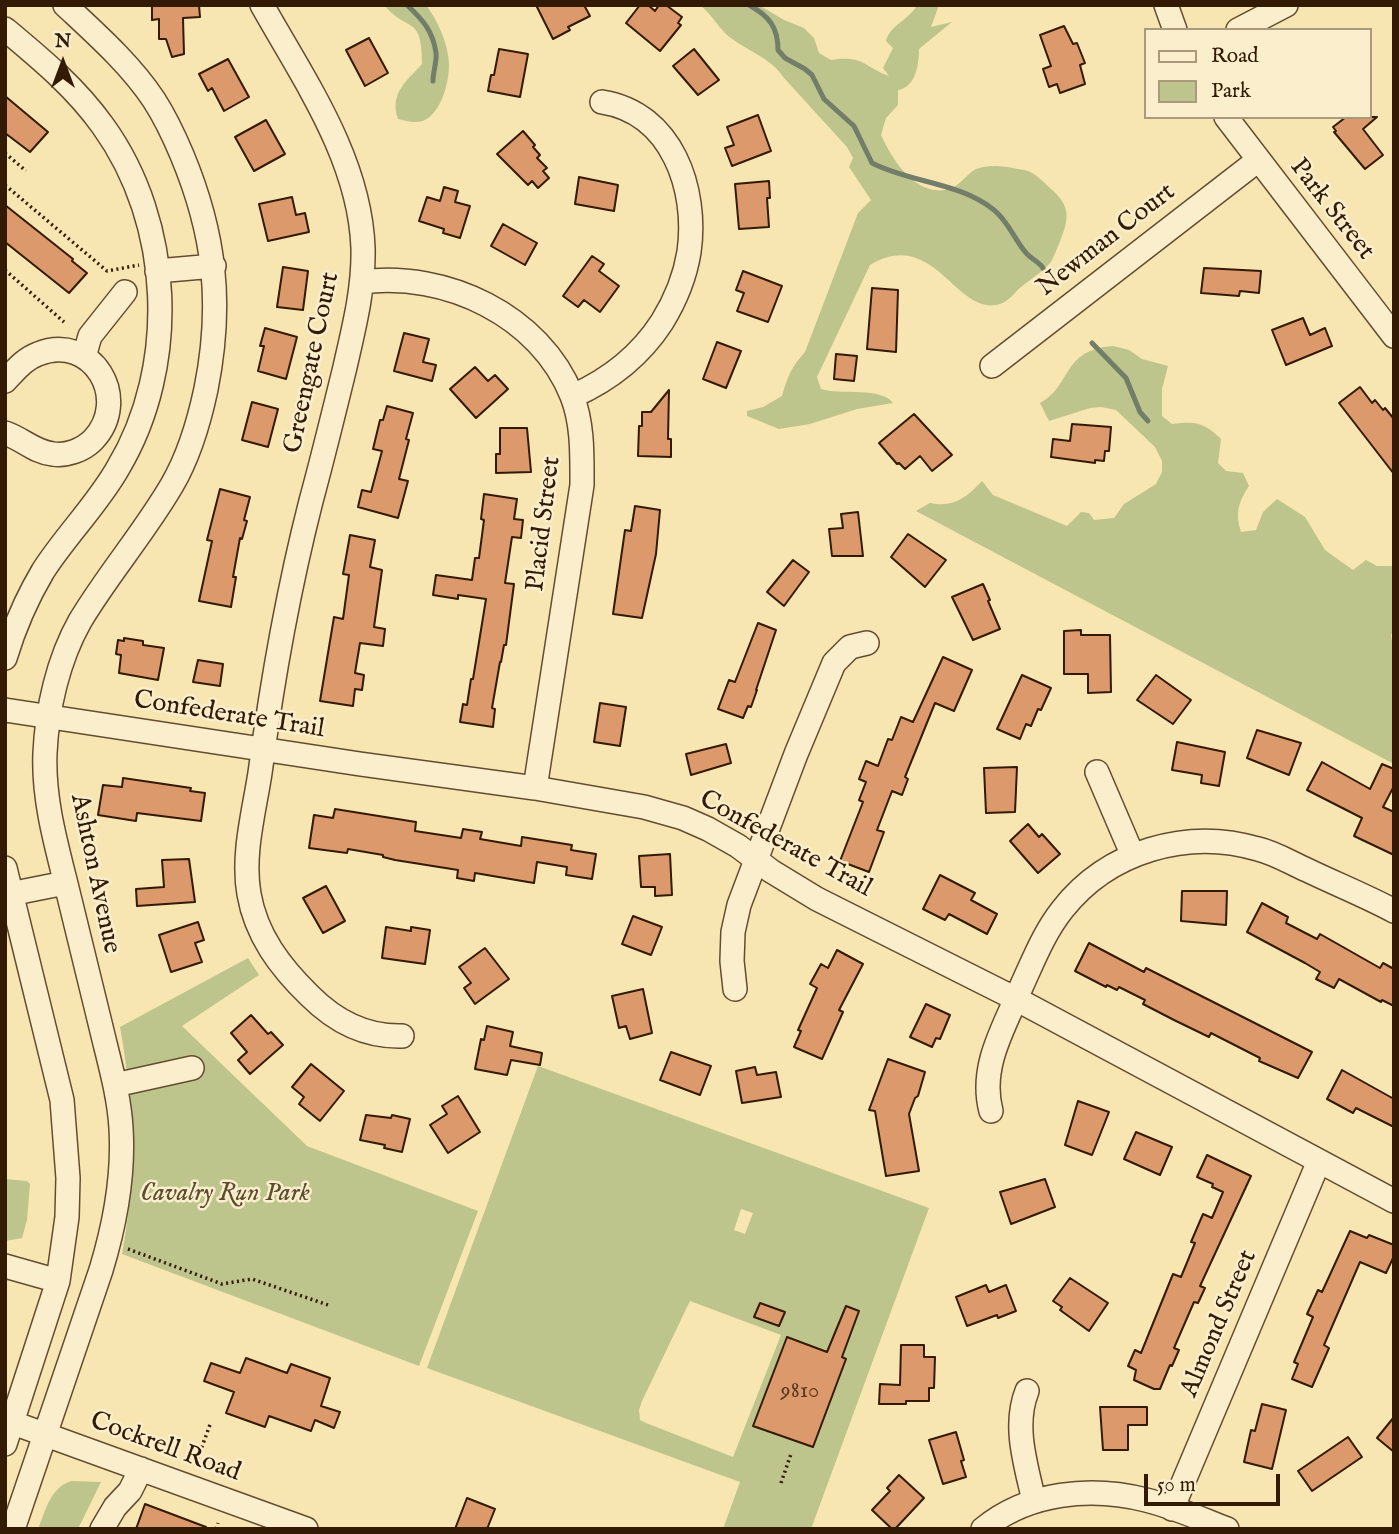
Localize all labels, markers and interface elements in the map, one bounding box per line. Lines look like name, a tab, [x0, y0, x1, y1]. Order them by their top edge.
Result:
north arrow	[28, 28, 98, 98]
legend	[1144, 28, 1371, 119]
text: N	[55, 30, 71, 54]
text: Road	[1211, 43, 1258, 70]
text: Park	[1211, 78, 1251, 105]
street label: Park Street	[1282, 153, 1380, 267]
street label: Newman Court	[1032, 178, 1182, 304]
street label: Greengate Court	[279, 270, 347, 456]
street label: Placid Street	[521, 455, 569, 593]
street label: Confederate Trail	[131, 686, 327, 746]
street label: Confederate Trail	[693, 785, 877, 905]
street label: Ashton Avenue	[62, 791, 126, 957]
park label: Cavalry Run Park	[140, 1179, 310, 1211]
street label: Almond Street	[1175, 1246, 1265, 1402]
house number: 9810	[781, 1378, 819, 1406]
street label: Cockrell Road	[86, 1406, 244, 1490]
scale bar	[1147, 1460, 1284, 1504]
text: 50 m	[1157, 1472, 1196, 1499]

